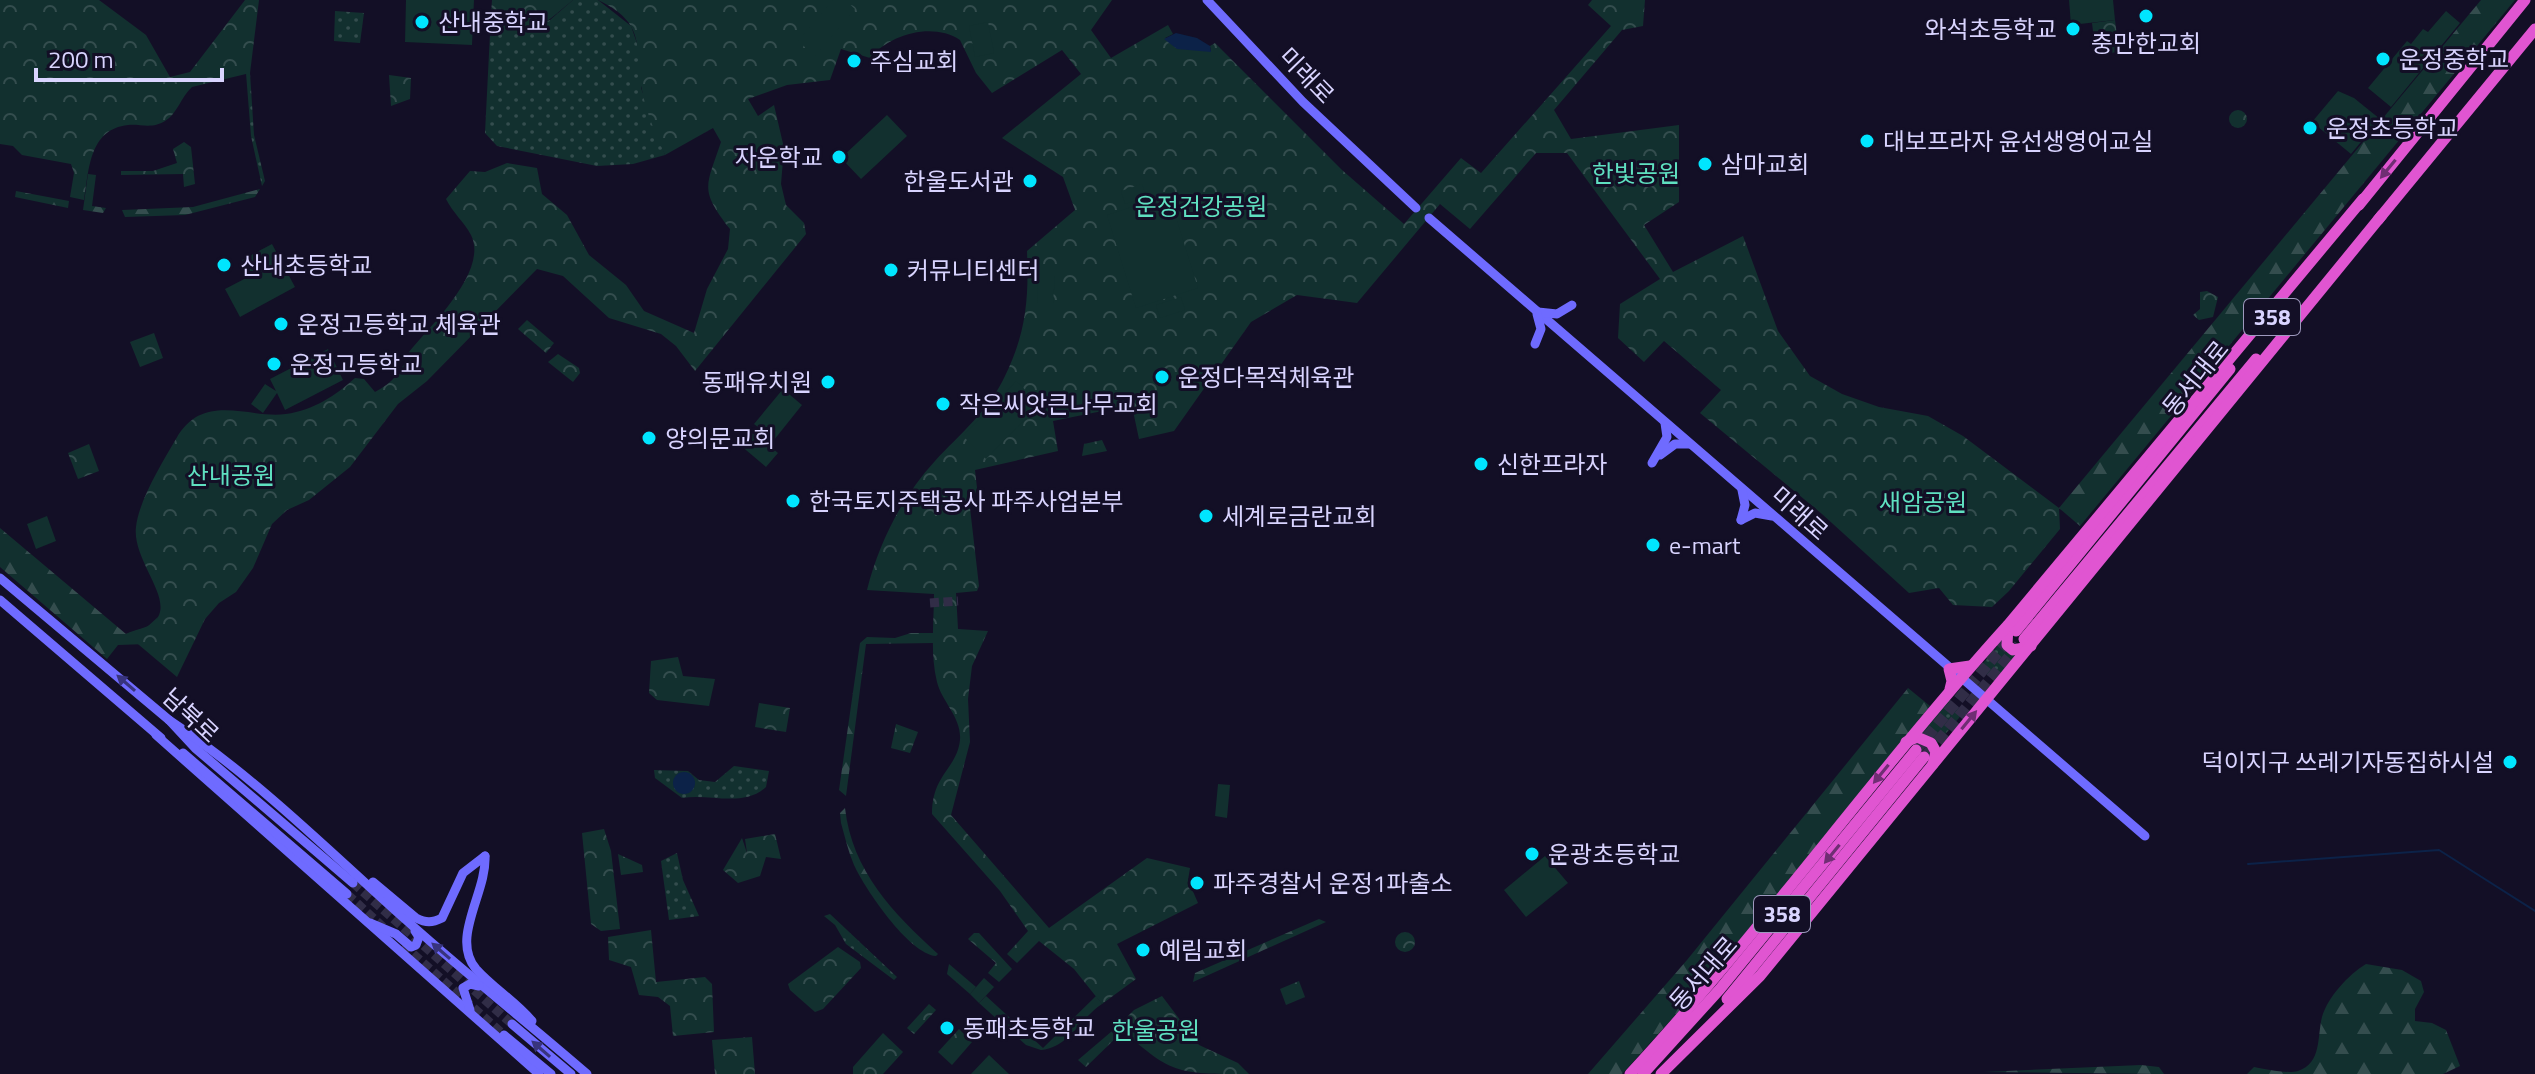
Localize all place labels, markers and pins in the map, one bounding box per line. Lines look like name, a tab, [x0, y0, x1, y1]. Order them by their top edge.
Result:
place label: 산내중학교	[438, 4, 548, 40]
marker: 충만한교회	[2137, 7, 2155, 25]
place label: 와석초등학교	[1925, 11, 2057, 47]
marker: 산내중학교	[413, 13, 431, 31]
marker: 와석초등학교	[2064, 20, 2082, 38]
place label: 충만한교회	[2091, 25, 2201, 61]
place label: 운정중학교	[2399, 41, 2509, 77]
place label: 주심교회	[870, 43, 958, 79]
marker: 운정중학교	[2374, 50, 2392, 68]
marker: 주심교회	[845, 52, 863, 70]
place label: 운정초등학교	[2326, 110, 2458, 146]
marker: 운정초등학교	[2301, 119, 2319, 137]
place label: 대보프라자 윤선생영어교실	[1883, 123, 2153, 159]
marker: 대보프라자 윤선생영어교실	[1858, 132, 1876, 150]
place label: 자운학교	[735, 139, 823, 175]
place label: 삼마교회	[1721, 146, 1809, 182]
marker: 자운학교	[830, 148, 848, 166]
marker: 삼마교회	[1696, 155, 1714, 173]
place label: 한울도서관	[904, 163, 1014, 199]
marker: 한울도서관	[1021, 172, 1039, 190]
place label: 산내초등학교	[240, 247, 372, 283]
place label: 커뮤니티센터	[907, 252, 1039, 288]
marker: 산내초등학교	[215, 256, 233, 274]
marker: 커뮤니티센터	[882, 261, 900, 279]
place label: 운정고등학교 체육관	[297, 306, 501, 342]
marker: 운정고등학교 체육관	[272, 315, 290, 333]
place label: 운정고등학교	[290, 346, 422, 382]
marker: 운정고등학교	[265, 355, 283, 373]
place label: 운정다목적체육관	[1178, 359, 1355, 395]
place label: 동패유치원	[702, 364, 812, 400]
marker: 운정다목적체육관	[1153, 368, 1171, 386]
marker: 동패유치원	[819, 373, 837, 391]
place label: 작은씨앗큰나무교회	[959, 386, 1158, 422]
marker: 작은씨앗큰나무교회	[934, 395, 952, 413]
place label: 양의문교회	[665, 420, 775, 456]
marker: 양의문교회	[640, 429, 658, 447]
place label: 신한프라자	[1497, 446, 1607, 482]
marker: 신한프라자	[1472, 455, 1490, 473]
place label: 한국토지주택공사 파주사업본부	[809, 483, 1123, 519]
marker: 한국토지주택공사 파주사업본부	[784, 492, 802, 510]
place label: 세계로금란교회	[1222, 498, 1377, 534]
marker: 세계로금란교회	[1197, 507, 1215, 525]
place label: e-mart	[1669, 527, 1741, 563]
marker: e-mart	[1644, 536, 1662, 554]
place label: 덕이지구 쓰레기자동집하시설	[2202, 744, 2494, 780]
marker: 덕이지구 쓰레기자동집하시설	[2501, 753, 2519, 771]
place label: 운광초등학교	[1548, 836, 1680, 872]
marker: 운광초등학교	[1523, 845, 1541, 863]
place label: 파주경찰서 운정1파출소	[1213, 865, 1453, 901]
marker: 파주경찰서 운정1파출소	[1188, 874, 1206, 892]
place label: 예림교회	[1159, 932, 1247, 968]
marker: 예림교회	[1134, 941, 1152, 959]
place label: 동패초등학교	[963, 1010, 1095, 1046]
marker: 동패초등학교	[938, 1019, 956, 1037]

